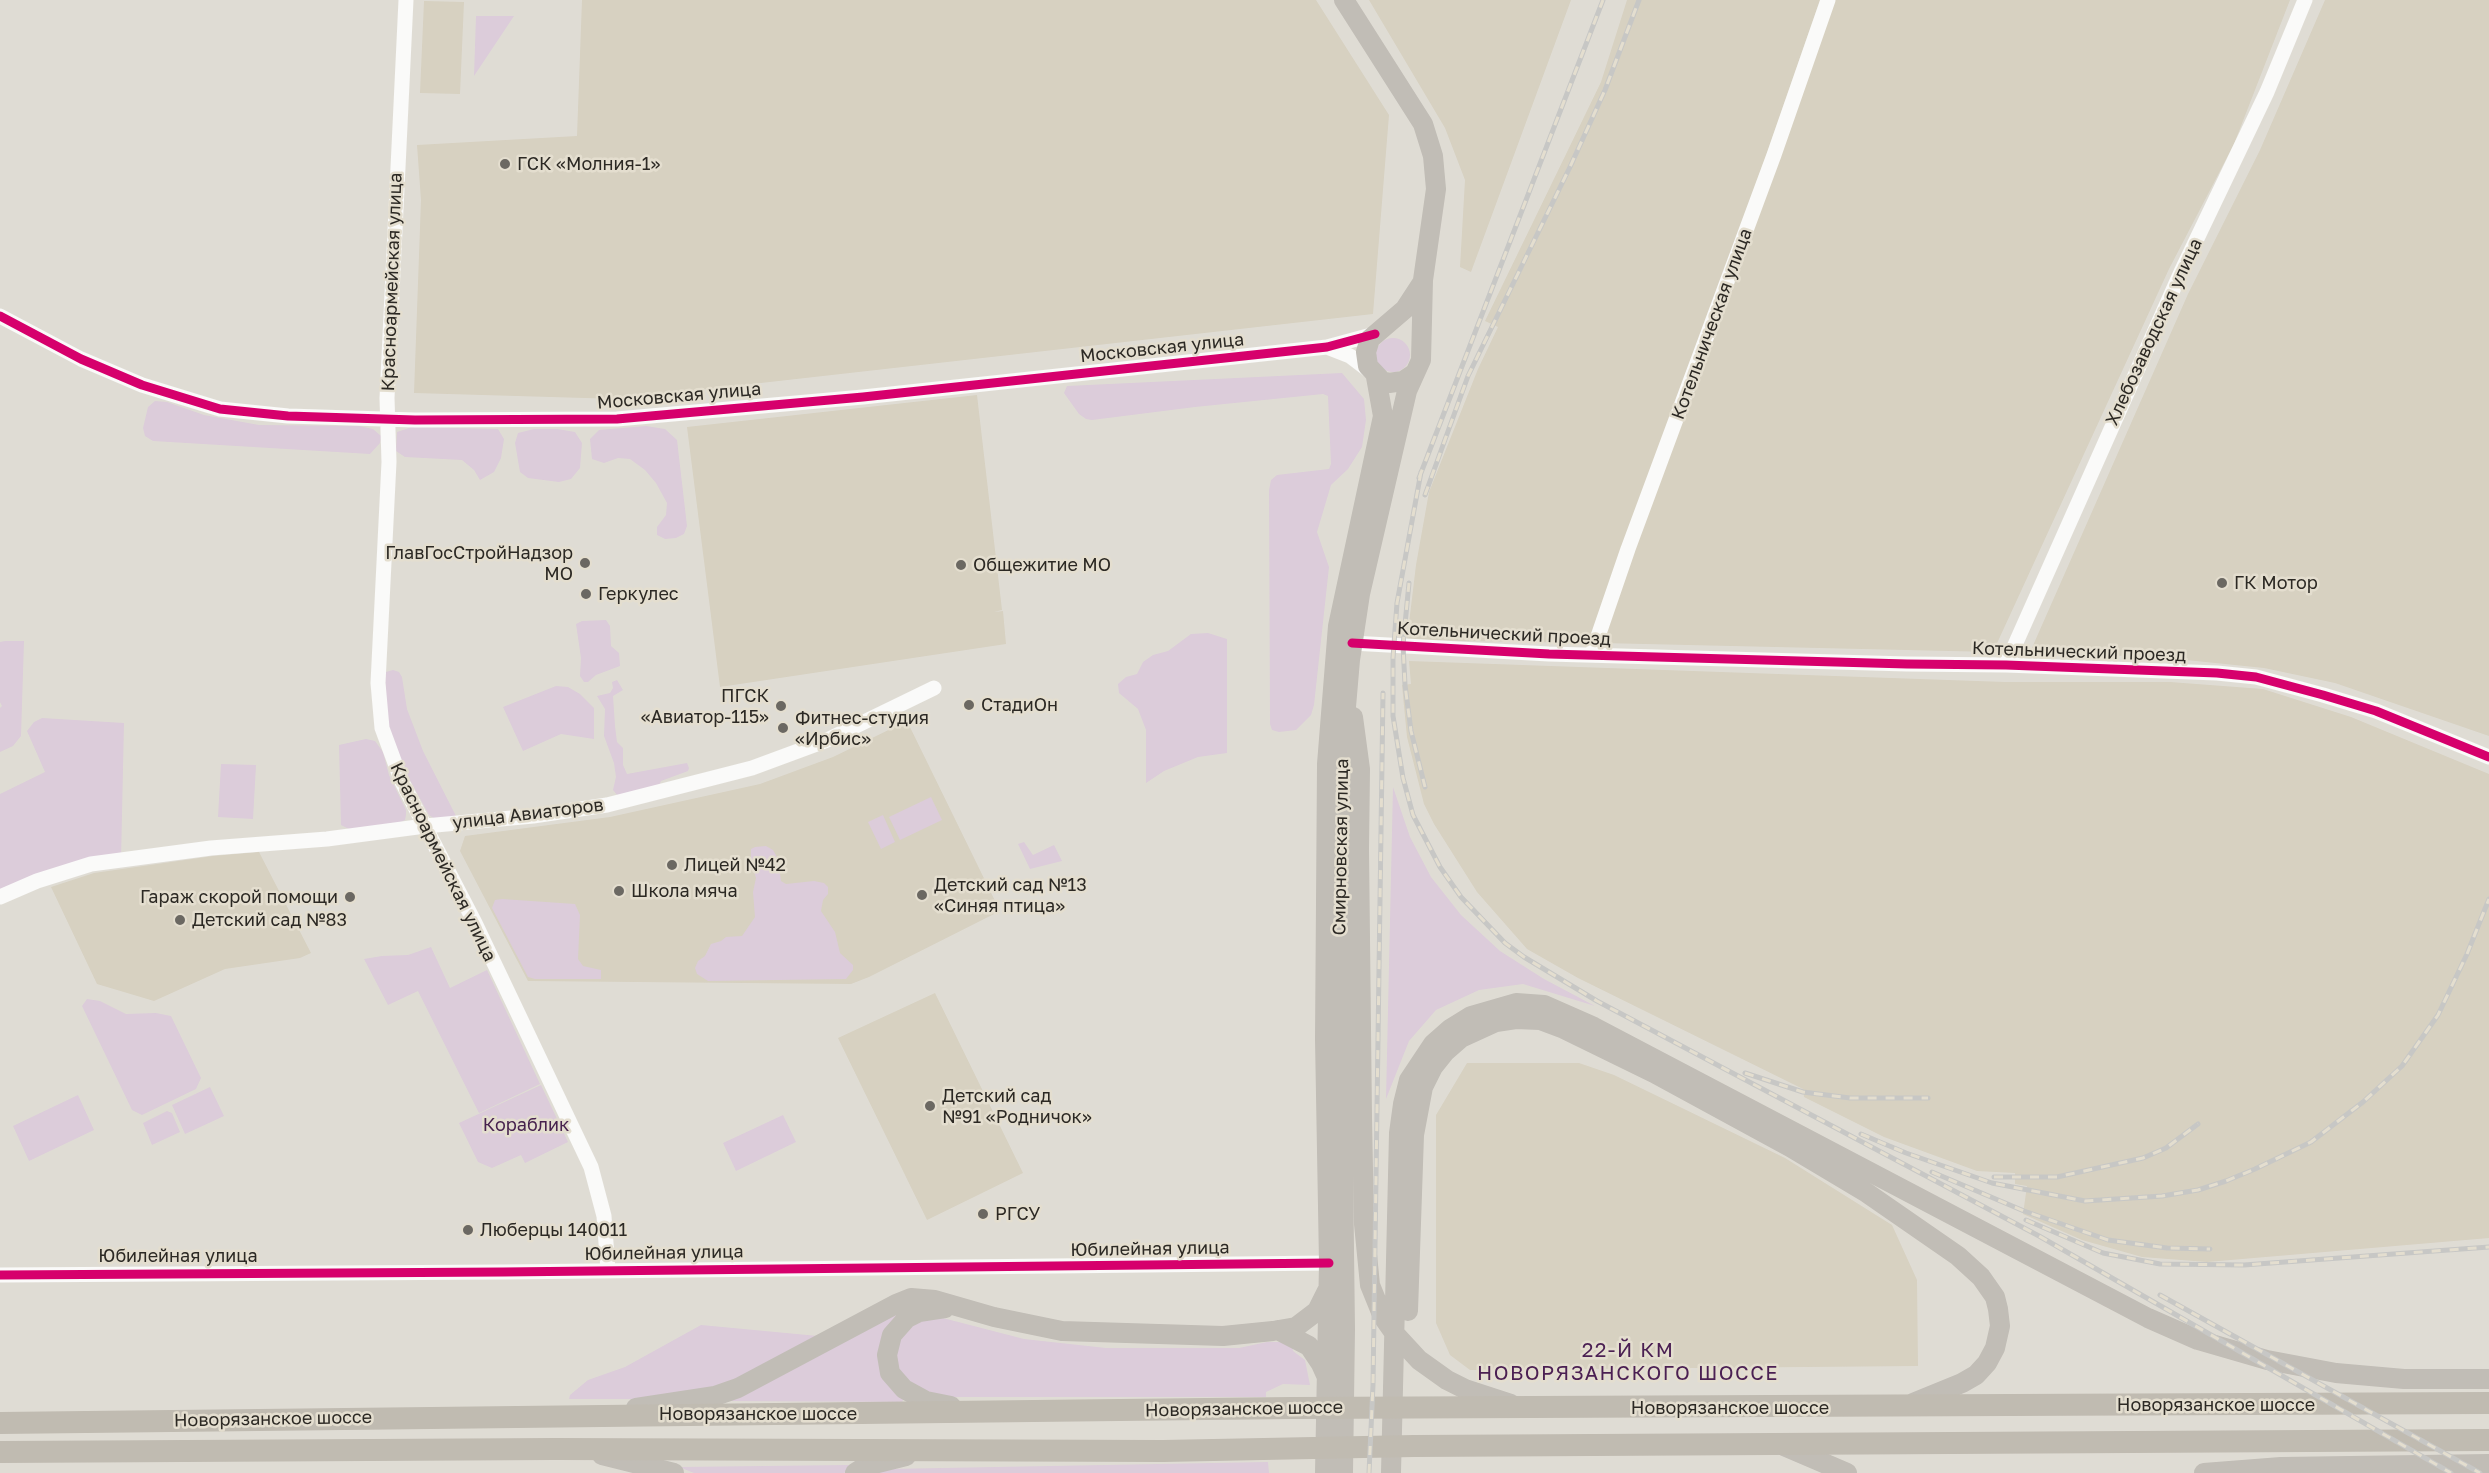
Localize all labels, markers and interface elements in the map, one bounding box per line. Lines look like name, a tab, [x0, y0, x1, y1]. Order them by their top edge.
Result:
place label: ГСК «Молния-1»	[517, 153, 660, 175]
marker: ГСК «Молния-1»	[498, 157, 512, 171]
street label: Красноармейская улица	[377, 172, 407, 392]
street label: Котельническая улица	[1667, 226, 1757, 422]
street label: Хлебозаводская улица	[2101, 235, 2207, 429]
street label: Московская улица	[1079, 329, 1245, 367]
street label: Московская улица	[596, 378, 762, 414]
place label: ГлавГосСтройНадзор МО	[385, 542, 573, 584]
place label: Общежитие МО	[973, 554, 1111, 576]
marker: ГлавГосСтройНадзор МО	[578, 556, 592, 570]
marker: Общежитие МО	[954, 558, 968, 572]
place label: ГК Мотор	[2234, 572, 2318, 594]
marker: ГК Мотор	[2215, 576, 2229, 590]
place label: Геркулес	[598, 583, 679, 605]
marker: Геркулес	[579, 587, 593, 601]
street label: Котельнический проезд	[1396, 618, 1612, 650]
street label: Котельнический проезд	[1972, 637, 2186, 667]
place label: ПГСК «Авиатор-115»	[641, 685, 769, 728]
place label: СтадиОн	[981, 694, 1058, 716]
marker: СтадиОн	[962, 698, 976, 712]
marker: ПГСК «Авиатор-115»	[774, 699, 788, 713]
place label: Фитнес-студия «Ирбис»	[795, 707, 929, 750]
marker: Фитнес-студия «Ирбис»	[776, 721, 790, 735]
street label: Смирновская улица	[1329, 758, 1353, 936]
street label: Красноармейская улица	[385, 759, 501, 965]
street label: улица Авиаторов	[451, 794, 605, 834]
place label: Лицей №42	[684, 854, 786, 876]
marker: Лицей №42	[665, 858, 679, 872]
place label: Детский сад №13 «Синяя птица»	[934, 874, 1087, 916]
place label: Школа мяча	[631, 880, 738, 902]
marker: Школа мяча	[612, 884, 626, 898]
place label: Гараж скорой помощи	[140, 886, 338, 908]
marker: Детский сад №13 «Синяя птица»	[915, 888, 929, 902]
marker: Гараж скорой помощи	[343, 890, 357, 904]
place label: Детский сад №83	[192, 909, 347, 931]
marker: Детский сад №83	[173, 913, 187, 927]
place label: Детский сад №91 «Родничок»	[942, 1085, 1092, 1128]
marker: Детский сад №91 «Родничок»	[923, 1099, 937, 1113]
park label: Кораблик	[483, 1114, 569, 1136]
place label: РГСУ	[995, 1203, 1040, 1225]
marker: РГСУ	[976, 1207, 990, 1221]
place label: Люберцы 140011	[480, 1219, 627, 1241]
marker: Люберцы 140011	[461, 1223, 475, 1237]
street label: Юбилейная улица	[1070, 1237, 1230, 1261]
street label: Юбилейная улица	[584, 1241, 744, 1265]
street label: Юбилейная улица	[98, 1245, 258, 1267]
district label: 22-Й КМ НОВОРЯЗАНСКОГО ШОССЕ	[1477, 1339, 1779, 1386]
street label: Новорязанское шоссе	[2117, 1394, 2315, 1416]
street label: Новорязанское шоссе	[1145, 1396, 1343, 1422]
street label: Новорязанское шоссе	[1631, 1397, 1829, 1419]
street label: Новорязанское шоссе	[659, 1403, 857, 1425]
street label: Новорязанское шоссе	[174, 1406, 372, 1432]

